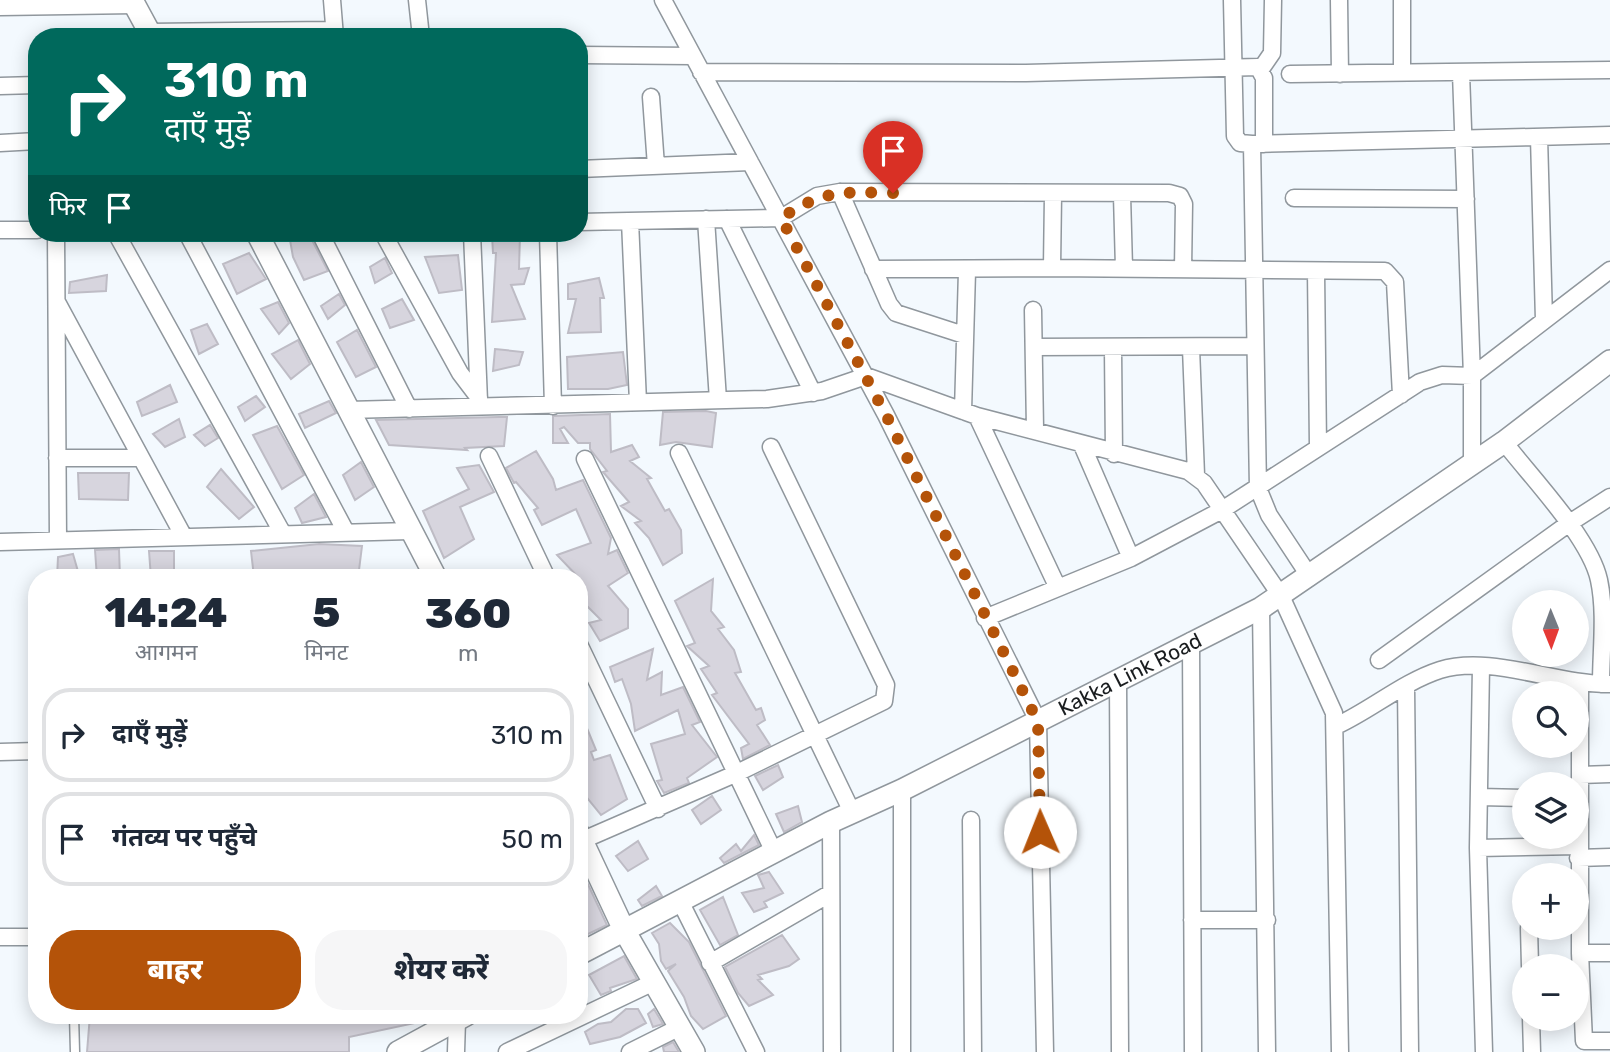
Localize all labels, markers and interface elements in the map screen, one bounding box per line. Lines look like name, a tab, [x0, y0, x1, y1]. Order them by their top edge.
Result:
text: 310 m	[164, 51, 309, 109]
icon: right	[49, 56, 140, 147]
text: दाएँ मुड़ें	[164, 110, 251, 148]
pin	[863, 121, 923, 193]
icon: arrive	[874, 132, 912, 170]
icon: arrive	[100, 189, 138, 227]
text: फिर	[49, 191, 86, 222]
text: 14:24	[105, 588, 228, 638]
text: 5	[312, 588, 340, 638]
text: 360	[425, 589, 511, 639]
north arrow	[1512, 590, 1589, 667]
map controls	[1512, 590, 1589, 1031]
street label: Kakka Link Road	[1054, 627, 1206, 721]
text: आगमन	[135, 638, 198, 666]
text: मिनट	[304, 638, 348, 666]
text: m	[458, 639, 478, 667]
button: search	[1512, 681, 1589, 758]
icon: right	[53, 716, 91, 754]
text: दाएँ मुड़ें	[112, 718, 187, 749]
text: 310 m	[491, 720, 563, 751]
button: layers	[1512, 772, 1589, 849]
position arrow	[1003, 795, 1077, 869]
icon: arrive	[53, 820, 91, 858]
text: गंतव्य पर पहुँचे	[112, 822, 257, 853]
text: 50 m	[502, 824, 563, 855]
button: +	[1512, 863, 1589, 940]
button: बाहर	[49, 930, 301, 1010]
button: शेयर करें	[315, 930, 567, 1010]
button: −	[1512, 954, 1589, 1031]

